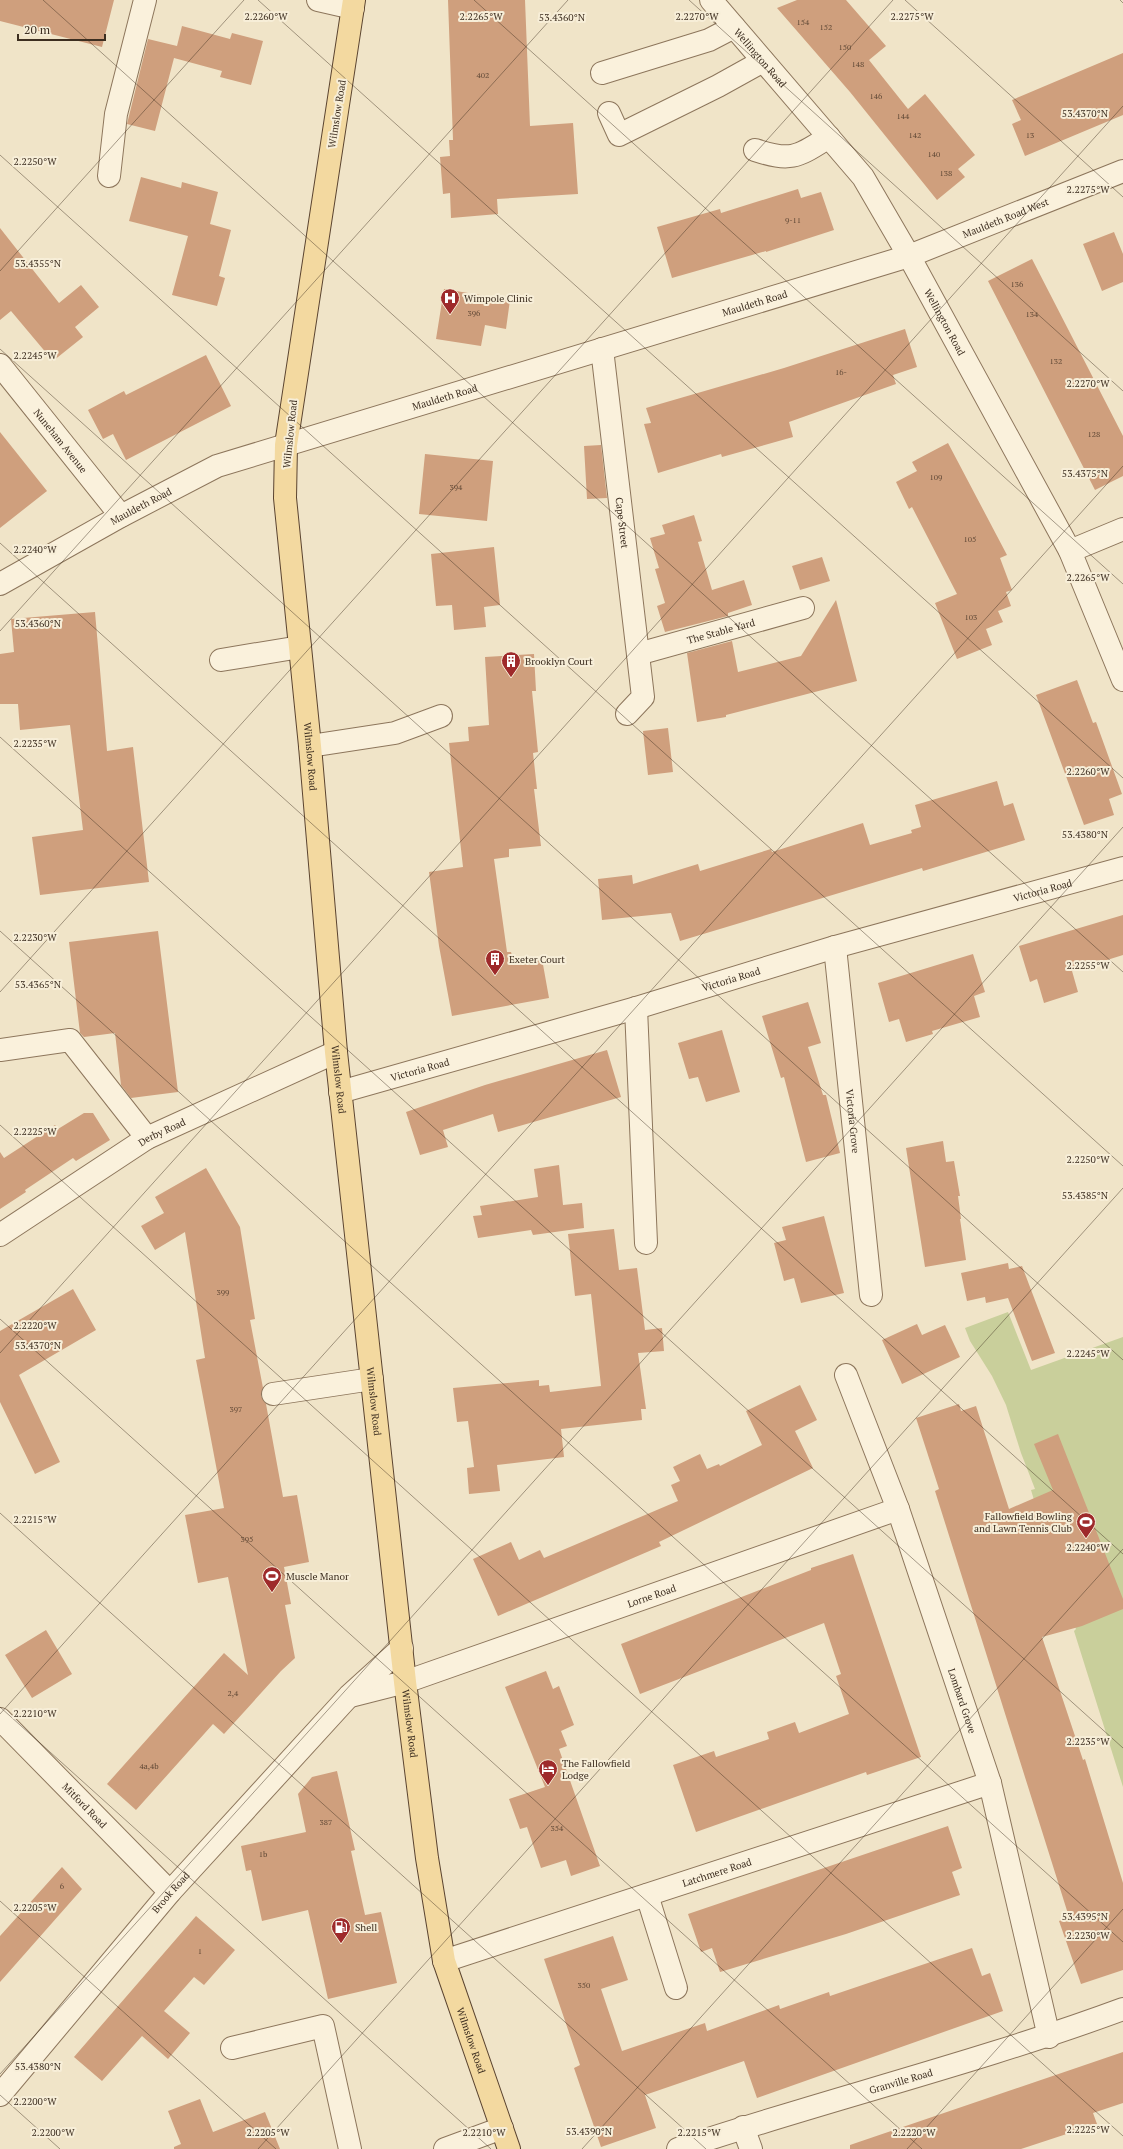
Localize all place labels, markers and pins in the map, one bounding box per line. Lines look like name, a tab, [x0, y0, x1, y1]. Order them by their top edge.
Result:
hospital icon: Wimpole Clinic	[439, 287, 461, 315]
place label: Wimpole Clinic	[464, 292, 533, 305]
building icon: Brooklyn Court	[500, 650, 522, 678]
place label: Brooklyn Court	[525, 655, 593, 668]
building icon: Exeter Court	[484, 948, 506, 976]
place label: Exeter Court	[509, 953, 565, 966]
place label: Fallowfield Bowling and Lawn Tennis Club	[974, 1510, 1073, 1535]
sports icon: Fallowfield Bowling and Lawn Tennis Club	[1075, 1511, 1097, 1539]
sports icon: Muscle Manor	[261, 1565, 283, 1593]
place label: Muscle Manor	[286, 1570, 349, 1583]
place label: The Fallowfield Lodge	[562, 1757, 631, 1782]
hotel icon: The Fallowfield Lodge	[537, 1758, 559, 1786]
fuel station icon: Shell	[330, 1916, 352, 1944]
place label: Shell	[355, 1921, 377, 1934]

